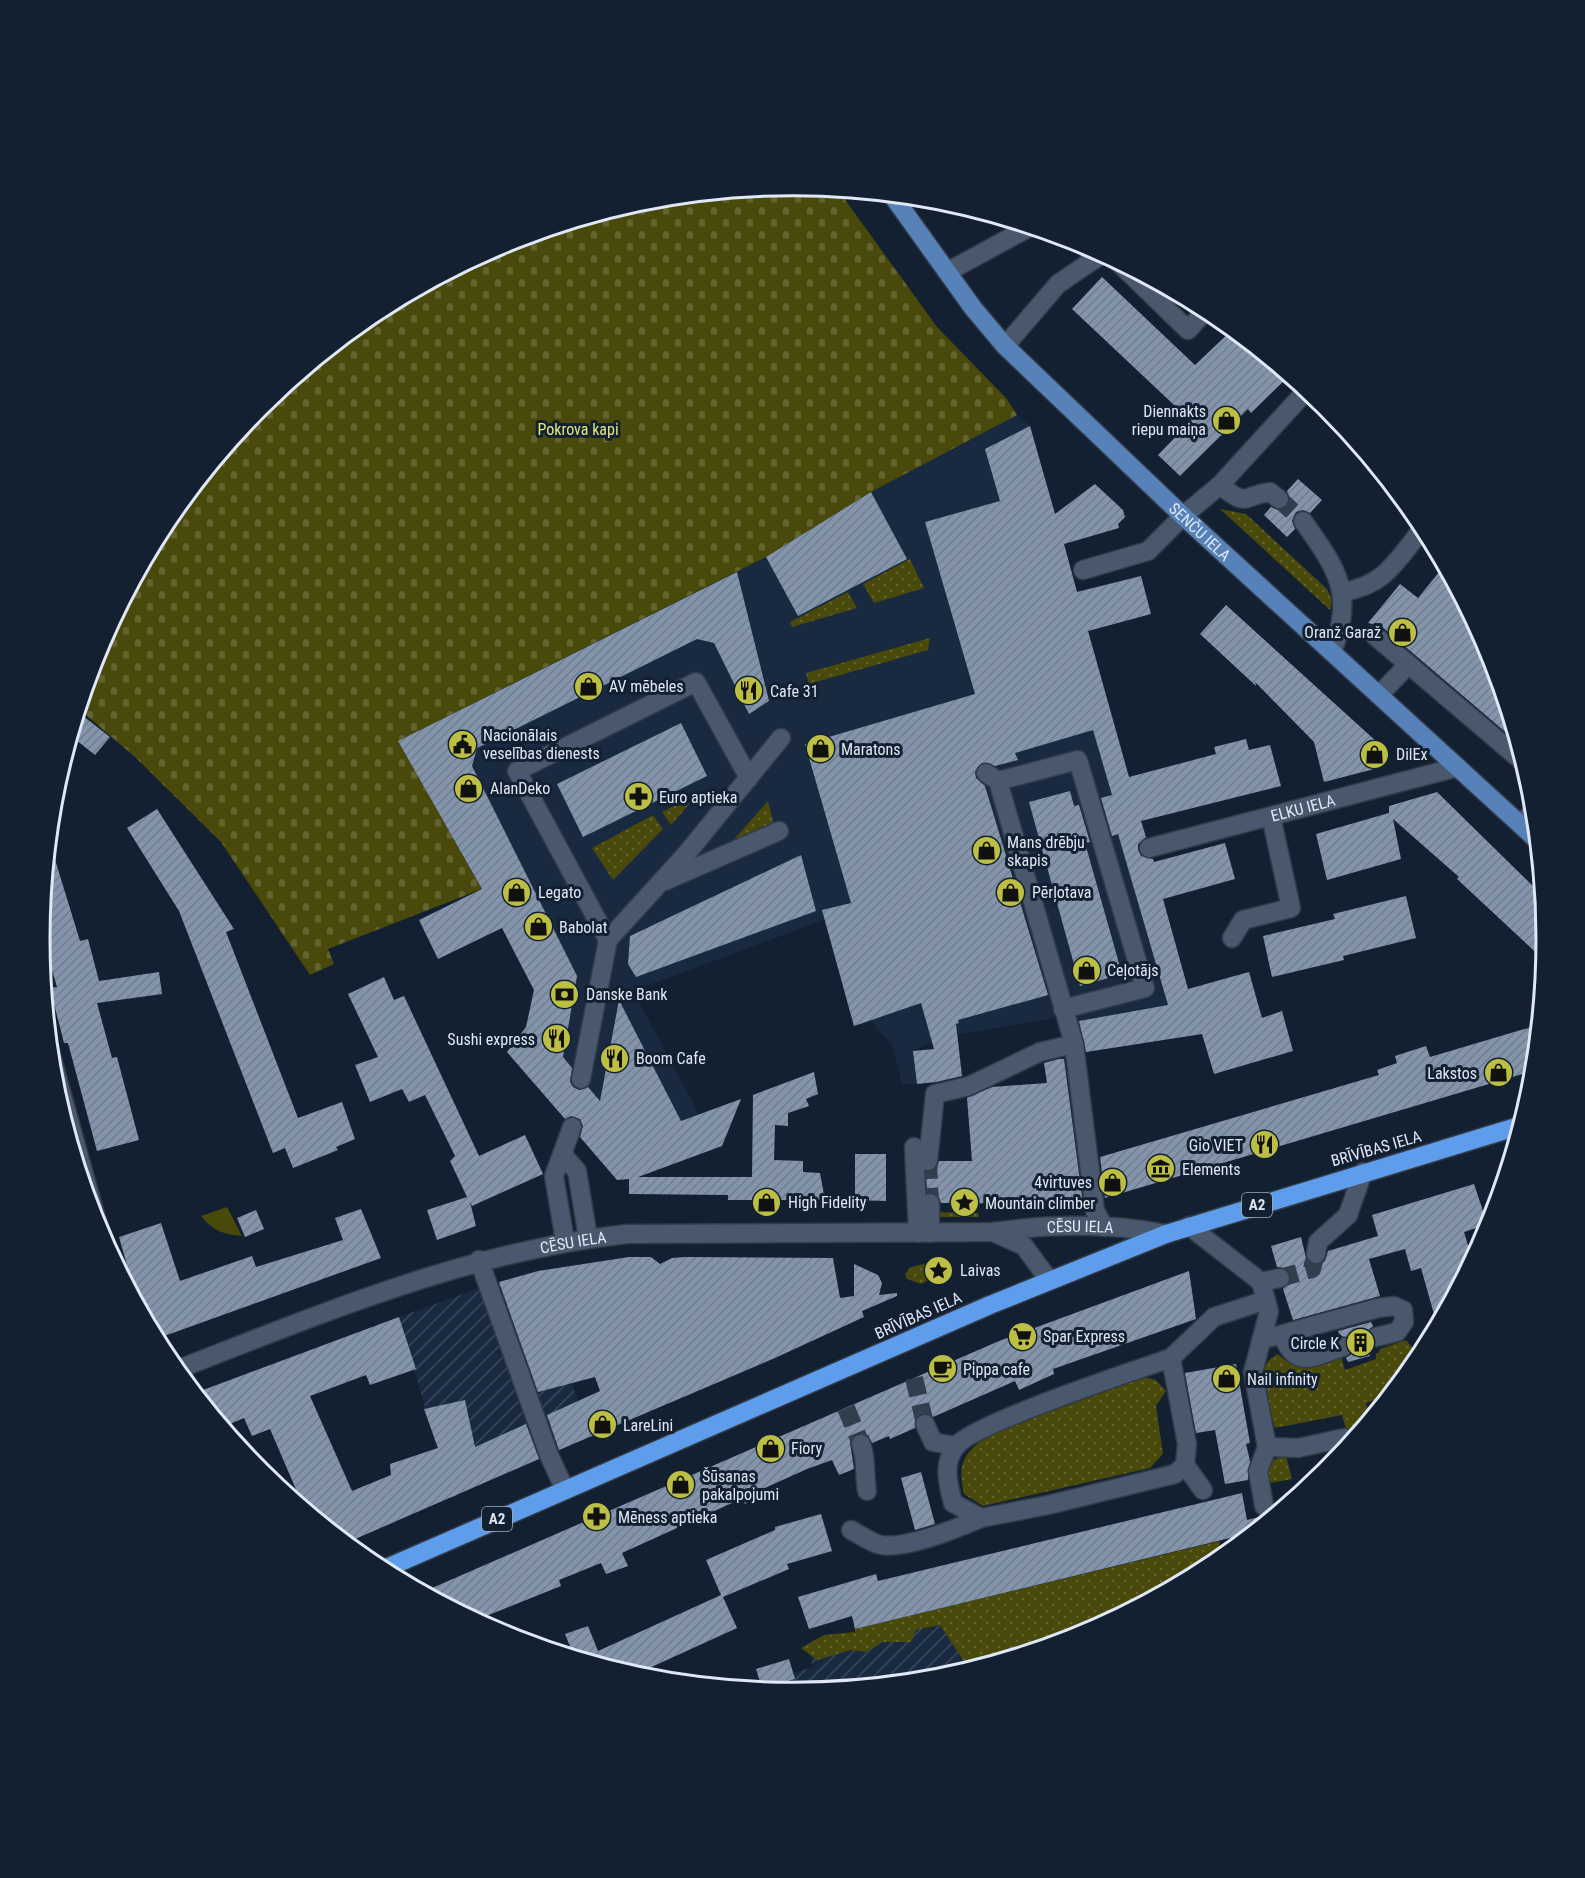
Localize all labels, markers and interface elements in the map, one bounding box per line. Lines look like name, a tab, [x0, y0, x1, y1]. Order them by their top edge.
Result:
place label: Diennakts riepu maiņa	[1132, 402, 1206, 440]
shop icon: Diennakts riepu maiņa	[1211, 404, 1243, 436]
park label: Pokrova kapi	[537, 420, 619, 439]
street label: SENČU IELA	[1165, 499, 1235, 565]
shop icon: Oranž Garaž	[1386, 616, 1418, 648]
place label: Oranž Garaž	[1304, 623, 1381, 642]
shop icon: AV mēbeles	[572, 670, 604, 702]
restaurant icon: Cafe 31	[733, 675, 765, 707]
place label: AV mēbeles	[609, 677, 684, 696]
place label: Cafe 31	[770, 682, 819, 701]
place label: Nacionālais veselības dienests	[483, 726, 600, 763]
public building icon: Nacionālais veselības dienests	[446, 728, 478, 760]
shop icon: Maratons	[804, 733, 836, 765]
shop icon: DilEx	[1359, 738, 1391, 770]
place label: Maratons	[841, 740, 901, 759]
place label: DilEx	[1396, 745, 1427, 764]
shop icon: AlanDeko	[453, 772, 485, 804]
place label: AlanDeko	[490, 779, 550, 798]
pharmacy icon: Euro aptieka	[622, 781, 654, 813]
place label: Euro aptieka	[659, 788, 737, 807]
street label: ELKU IELA	[1269, 791, 1337, 826]
place label: Mans drēbju skapis	[1007, 833, 1085, 870]
shop icon: Mans drēbju skapis	[970, 835, 1002, 867]
shop icon: Legato	[501, 876, 533, 908]
shop icon: Pērļotava	[995, 876, 1027, 908]
place label: Legato	[538, 883, 581, 902]
place label: Pērļotava	[1032, 883, 1092, 903]
shop icon: Babolat	[522, 911, 554, 943]
place label: Babolat	[559, 918, 608, 937]
shop icon: Ceļotājs	[1070, 954, 1102, 986]
place label: Ceļotājs	[1107, 961, 1159, 981]
bank icon: Danske Bank	[549, 978, 581, 1010]
place label: Danske Bank	[586, 985, 668, 1004]
restaurant icon: Sushi express	[540, 1023, 572, 1055]
place label: Sushi express	[447, 1030, 535, 1049]
restaurant icon: Boom Cafe	[599, 1042, 631, 1074]
place label: Boom Cafe	[636, 1049, 706, 1068]
shop icon: Lakstos	[1482, 1057, 1514, 1089]
place label: Lakstos	[1427, 1064, 1477, 1083]
street label: BRĪVĪBAS IELA	[1329, 1127, 1423, 1170]
restaurant icon: Gio VIET	[1248, 1129, 1280, 1161]
place label: Gio VIET	[1189, 1136, 1243, 1155]
museum icon: Elements	[1145, 1153, 1177, 1185]
place label: Elements	[1182, 1160, 1240, 1179]
shop icon: 4virtuves	[1097, 1166, 1129, 1198]
place label: 4virtuves	[1034, 1173, 1092, 1192]
shop icon: High Fidelity	[751, 1186, 783, 1218]
place icon: Mountain climber	[948, 1187, 980, 1219]
place label: High Fidelity	[788, 1193, 867, 1212]
road number: A2	[1242, 1193, 1272, 1217]
place label: Mountain climber	[985, 1194, 1095, 1213]
street label: CĒSU IELA	[1046, 1217, 1114, 1237]
street label: CĒSU IELA	[538, 1228, 607, 1258]
place icon: Laivas	[923, 1254, 955, 1286]
place label: Laivas	[960, 1261, 1001, 1280]
street label: BRĪVĪBAS IELA	[872, 1288, 965, 1343]
supermarket icon: Spar Express	[1006, 1320, 1038, 1352]
place label: Spar Express	[1043, 1327, 1125, 1346]
building icon: Circle K	[1344, 1327, 1376, 1359]
place label: Circle K	[1291, 1334, 1339, 1353]
cafe icon: Pippa cafe	[926, 1353, 958, 1385]
place label: Pippa cafe	[963, 1360, 1030, 1379]
shop icon: Nail infinity	[1210, 1363, 1242, 1395]
place label: Nail infinity	[1247, 1370, 1318, 1389]
shop icon: LareLini	[586, 1409, 618, 1441]
place label: LareLini	[623, 1416, 673, 1435]
shop icon: Fiory	[754, 1432, 786, 1464]
place label: Fiory	[791, 1439, 822, 1458]
place label: Šūsanas pakalpojumi	[702, 1467, 779, 1504]
shop icon: Šūsanas pakalpojumi	[665, 1469, 697, 1501]
pharmacy icon: Mēness aptieka	[581, 1501, 613, 1533]
road number: A2	[482, 1507, 512, 1531]
place label: Mēness aptieka	[618, 1508, 717, 1527]

